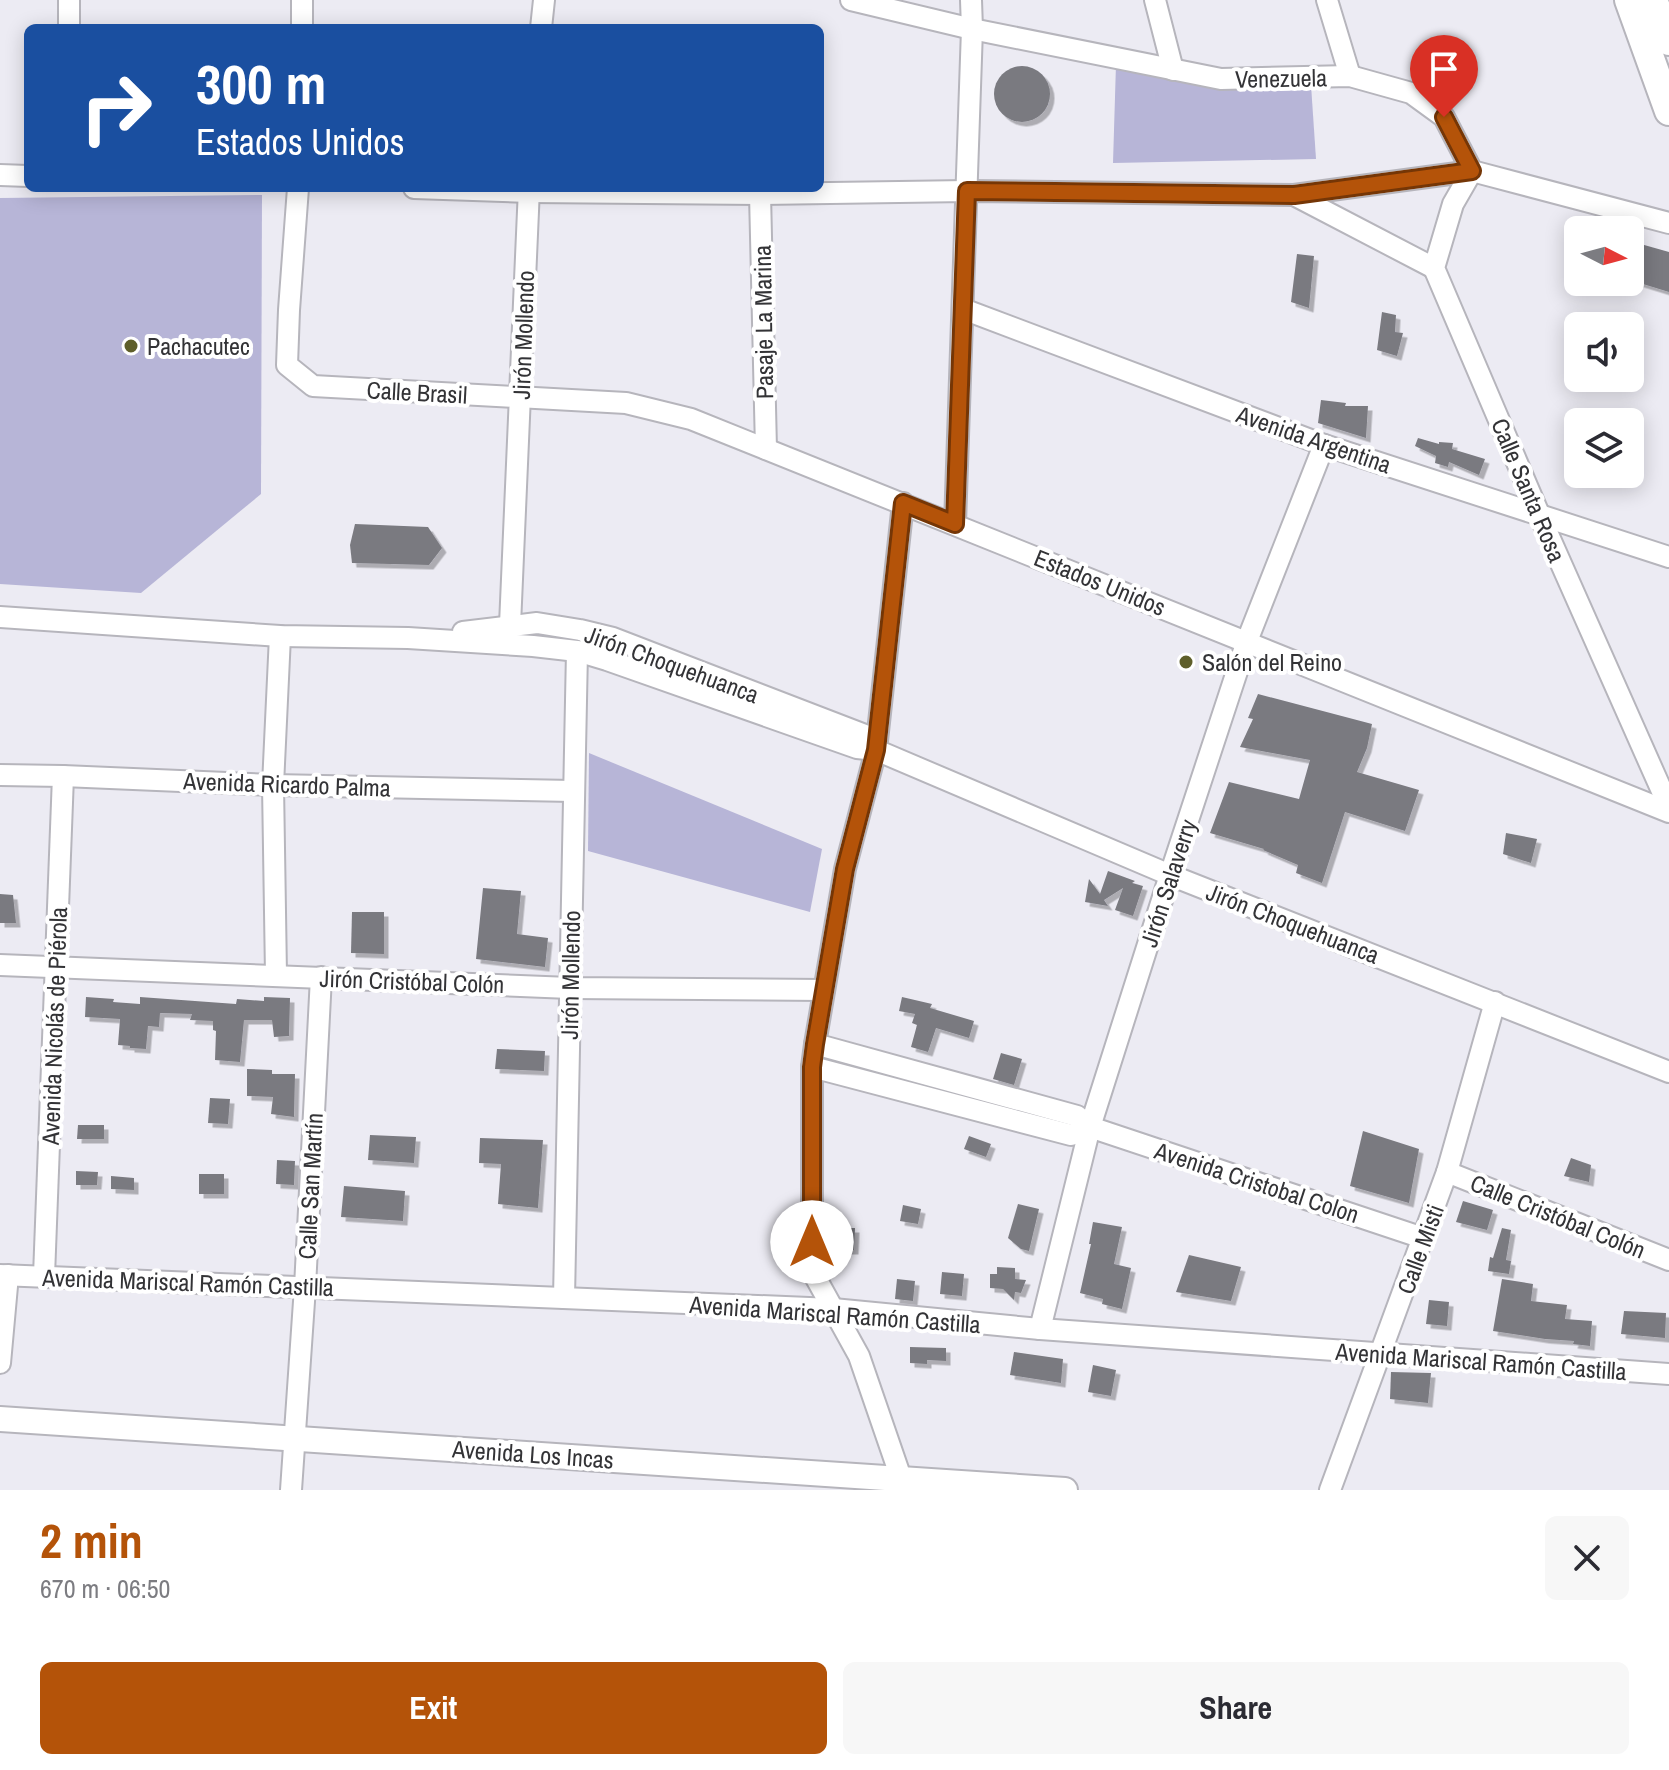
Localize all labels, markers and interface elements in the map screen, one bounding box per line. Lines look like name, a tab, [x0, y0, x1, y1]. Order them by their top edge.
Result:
pin	[1410, 35, 1478, 117]
text: 300 m	[196, 46, 326, 121]
icon: arrive	[1422, 47, 1466, 91]
icon: right	[64, 56, 168, 160]
street label: Venezuela	[1235, 61, 1327, 95]
text: Estados Unidos	[196, 118, 404, 166]
north arrow	[1564, 216, 1644, 296]
map controls	[1564, 216, 1644, 488]
street label: Pasaje La Marina	[746, 245, 780, 399]
street label: Jirón Mollendo	[505, 270, 541, 400]
button: sound	[1564, 312, 1644, 392]
place label: Pachacutec	[147, 330, 250, 362]
marker: Pachacutec	[122, 337, 140, 355]
street label: Calle Brasil	[366, 373, 468, 411]
street label: Avenida Argentina	[1231, 397, 1396, 480]
button: layers	[1564, 408, 1644, 488]
street label: Calle Santa Rosa	[1484, 413, 1574, 567]
street label: Estados Unidos	[1030, 541, 1170, 623]
street label: Jirón Choquehuanca	[581, 618, 763, 710]
place label: Salón del Reino	[1202, 646, 1342, 678]
marker: Salón del Reino	[1177, 653, 1195, 671]
street label: Avenida Ricardo Palma	[182, 764, 391, 804]
street label: Jirón Salaverry	[1132, 815, 1204, 951]
street label: Jirón Choquehuanca	[1202, 875, 1384, 971]
street label: Avenida Nicolás de Piérola	[34, 906, 74, 1147]
street label: Jirón Mollendo	[553, 910, 587, 1040]
street label: Jirón Cristóbal Colón	[319, 962, 505, 1000]
street label: Calle San Martín	[290, 1112, 330, 1260]
street label: Avenida Cristobal Colon	[1150, 1134, 1363, 1230]
street label: Calle Cristóbal Colón	[1466, 1166, 1650, 1266]
position arrow	[770, 1200, 854, 1284]
street label: Calle Misti	[1389, 1200, 1451, 1298]
street label: Avenida Mariscal Ramón Castilla	[41, 1261, 334, 1303]
street label: Avenida Mariscal Ramón Castilla	[687, 1288, 982, 1340]
street label: Avenida Mariscal Ramón Castilla	[1333, 1335, 1628, 1387]
street label: Avenida Los Incas	[450, 1432, 615, 1476]
text: 2 min	[40, 1508, 143, 1573]
button: close	[1545, 1516, 1629, 1600]
text: 670 m · 06:50	[40, 1571, 170, 1606]
button: Exit	[40, 1662, 827, 1754]
button: Share	[843, 1662, 1629, 1754]

